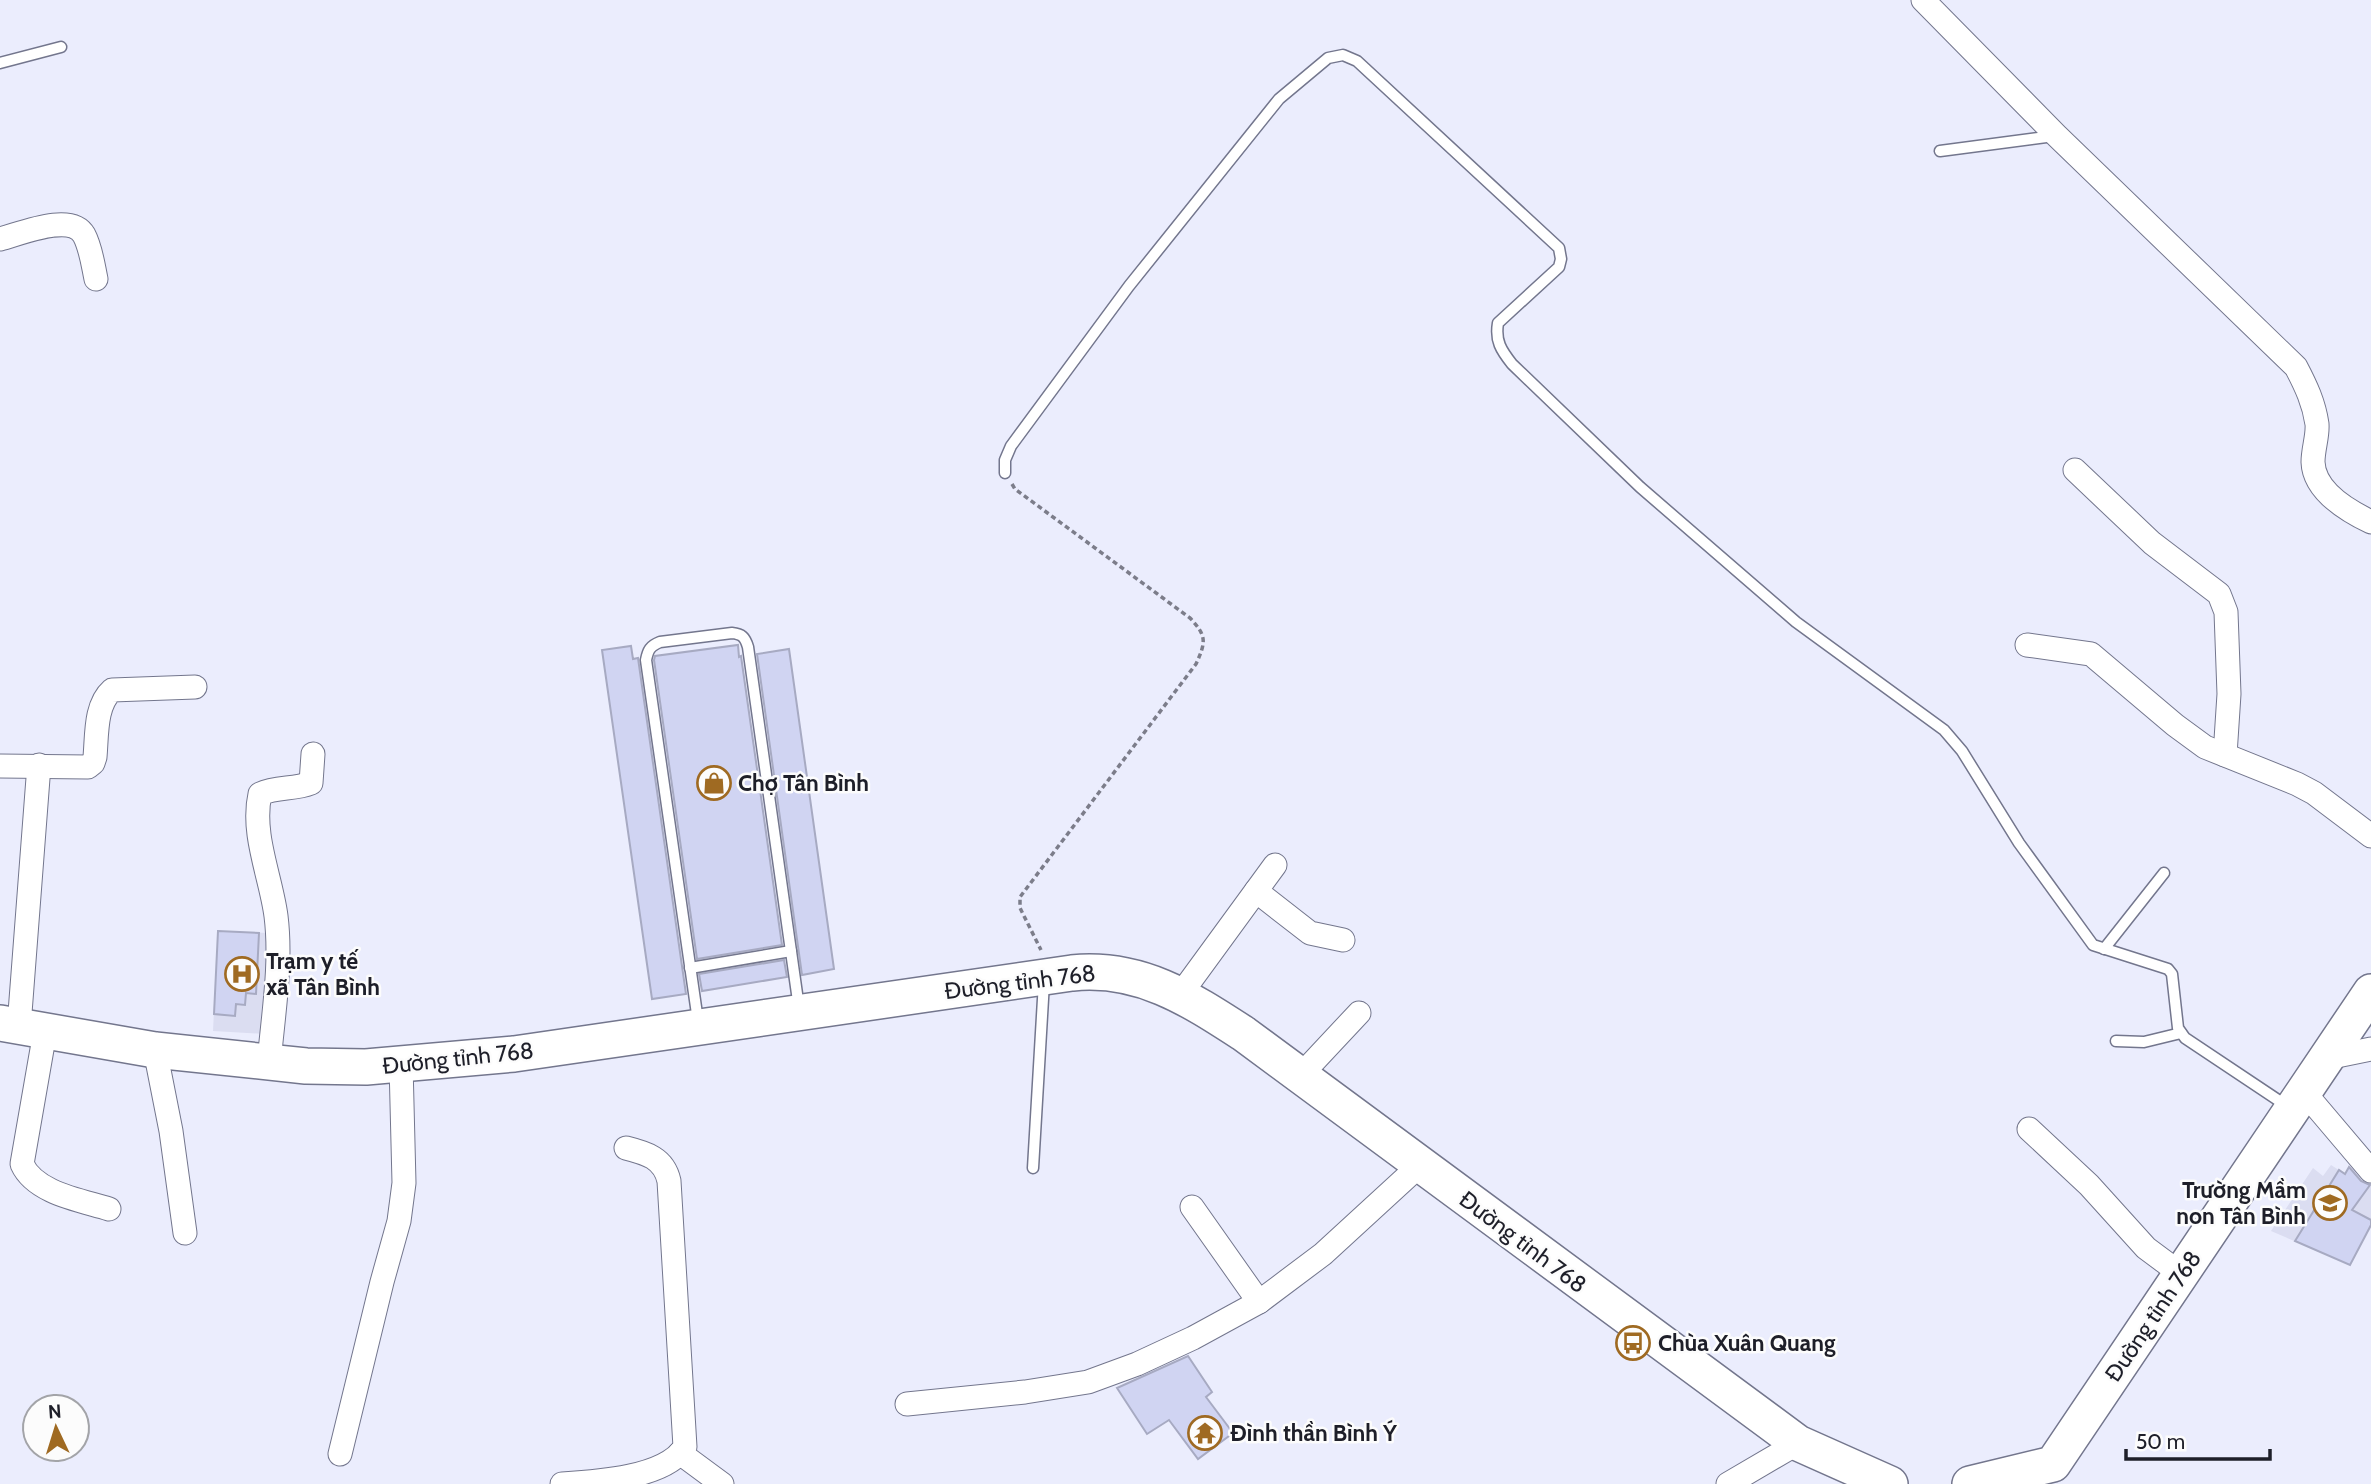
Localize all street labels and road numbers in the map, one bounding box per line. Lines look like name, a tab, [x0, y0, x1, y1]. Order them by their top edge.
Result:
street label: Đường tỉnh 768	[943, 959, 1097, 1005]
street label: Đường tỉnh 768	[381, 1036, 535, 1080]
street label: Đường tỉnh 768	[1454, 1185, 1592, 1299]
street label: Đường tỉnh 768	[2099, 1245, 2207, 1387]

